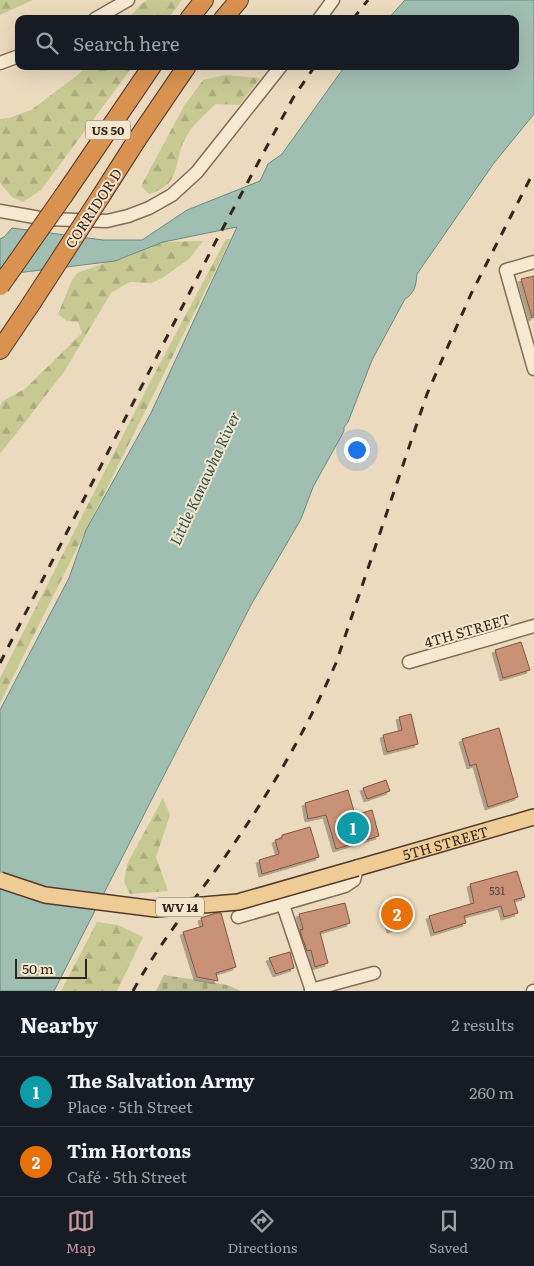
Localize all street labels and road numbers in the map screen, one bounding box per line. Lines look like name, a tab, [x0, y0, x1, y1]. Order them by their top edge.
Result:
road number: US 50	[86, 120, 130, 140]
street label: CORRIDOR D	[60, 164, 126, 252]
street label: 4TH STREET	[422, 608, 512, 652]
street label: 5TH STREET	[400, 821, 491, 864]
road number: WV 14	[156, 898, 204, 916]

